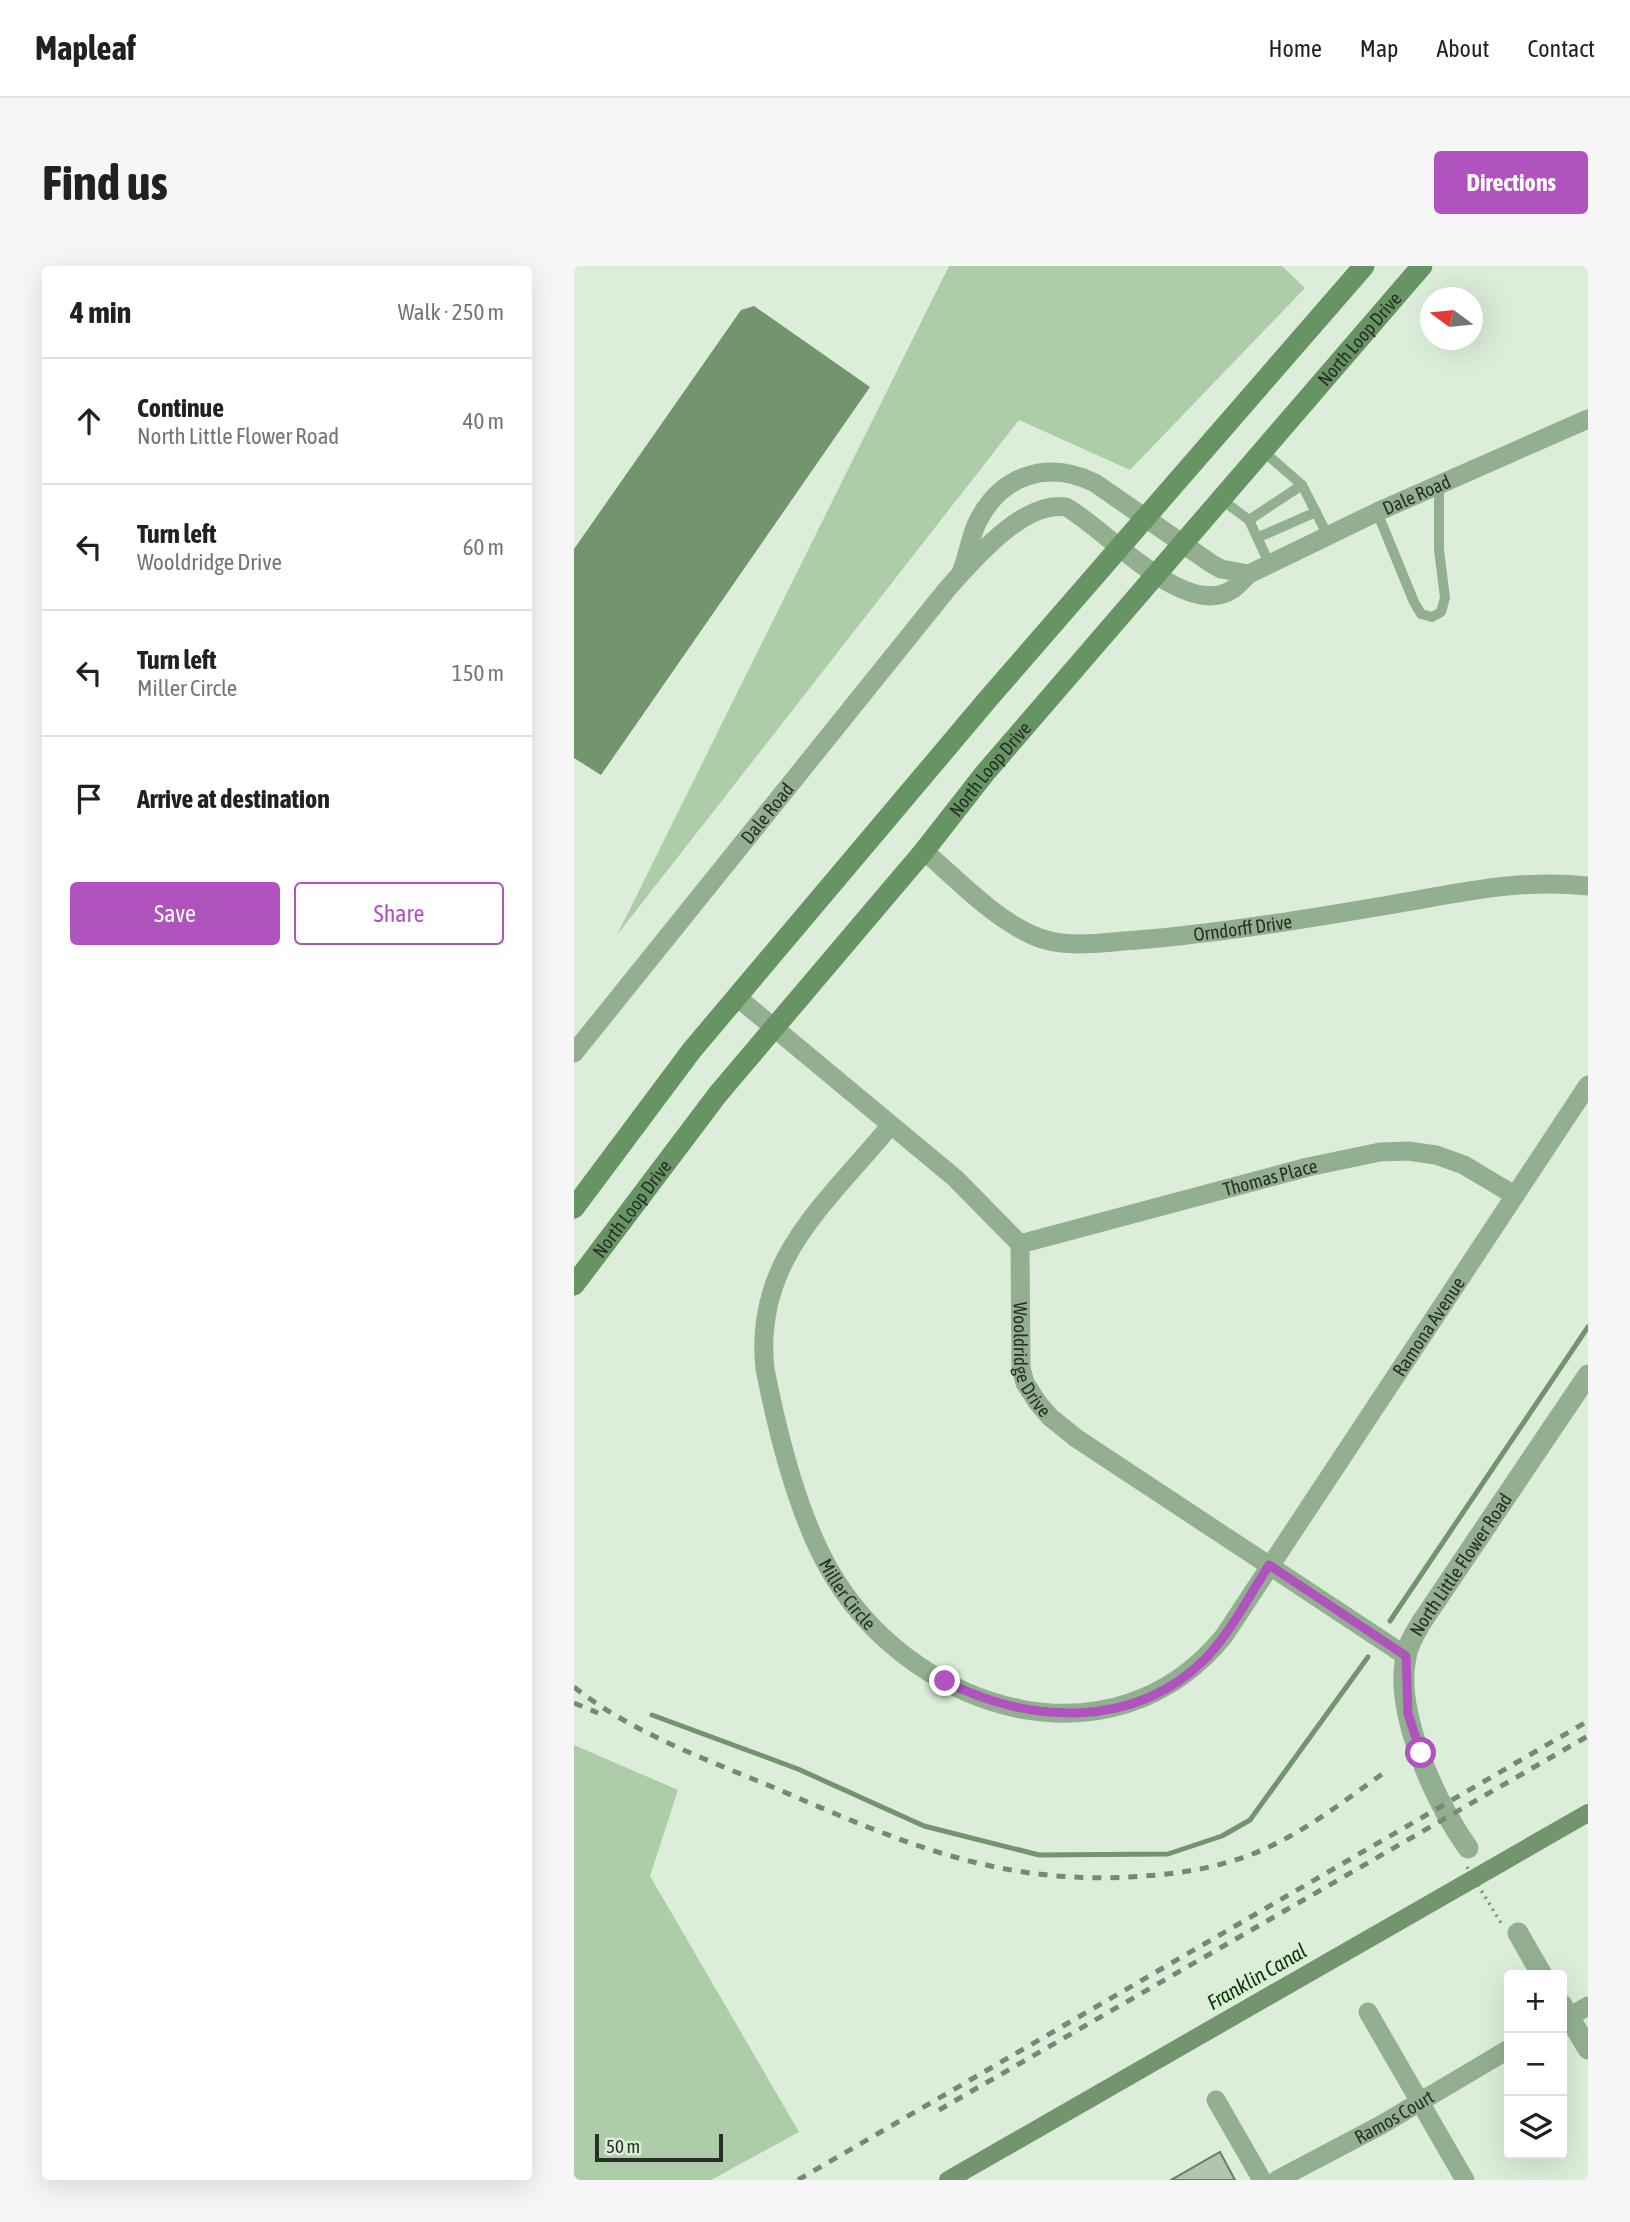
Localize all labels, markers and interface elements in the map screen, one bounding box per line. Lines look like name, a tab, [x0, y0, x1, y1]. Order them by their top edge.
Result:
text: Mapleaf	[35, 29, 136, 67]
text: Home	[1268, 35, 1322, 62]
text: Map	[1360, 35, 1398, 62]
text: About	[1436, 35, 1489, 62]
text: Contact	[1527, 35, 1595, 62]
button: Directions	[1434, 151, 1588, 214]
text: Find us	[42, 154, 168, 210]
street label: North Loop Drive	[1313, 287, 1406, 390]
north arrow	[1420, 287, 1483, 350]
text: 4 min	[70, 295, 131, 329]
text: Walk · 250 m	[398, 299, 504, 325]
text: Continue	[137, 393, 224, 423]
icon: ahead	[70, 402, 108, 440]
text: 40 m	[463, 408, 504, 434]
text: North Little Flower Road	[137, 423, 339, 449]
street label: Dale Road	[1379, 470, 1454, 519]
text: Turn left	[137, 519, 217, 549]
icon: left	[70, 528, 108, 566]
text: 60 m	[463, 534, 504, 560]
text: Wooldridge Drive	[137, 549, 282, 575]
text: Turn left	[137, 645, 217, 675]
icon: left	[70, 654, 108, 692]
text: 150 m	[452, 660, 504, 686]
text: Miller Circle	[137, 675, 237, 701]
street label: North Loop Drive	[944, 717, 1035, 821]
street label: Dale Road	[736, 778, 798, 848]
icon: arrive	[70, 780, 108, 818]
text: Arrive at destination	[137, 784, 330, 814]
button: Save	[70, 882, 280, 945]
button: Share	[294, 882, 504, 945]
street label: Orndorff Drive	[1192, 910, 1293, 945]
street label: Thomas Place	[1221, 1154, 1319, 1200]
street label: North Loop Drive	[588, 1155, 676, 1262]
street label: Ramona Avenue	[1388, 1273, 1469, 1380]
street label: Wooldridge Drive	[1009, 1302, 1056, 1421]
street label: North Little Flower Road	[1405, 1489, 1516, 1640]
street label: Miller Circle	[814, 1555, 881, 1634]
route end	[929, 1665, 960, 1696]
route start	[1405, 1737, 1436, 1768]
water label: Franklin Canal	[1202, 1938, 1311, 2014]
map controls	[1504, 1970, 1567, 2159]
button: +	[1504, 1970, 1567, 2033]
button: −	[1504, 2033, 1567, 2096]
street label: Ramos Court	[1351, 2085, 1438, 2148]
button: layers	[1504, 2096, 1567, 2159]
scale bar	[595, 2131, 723, 2163]
text: 50 m	[606, 2135, 640, 2157]

